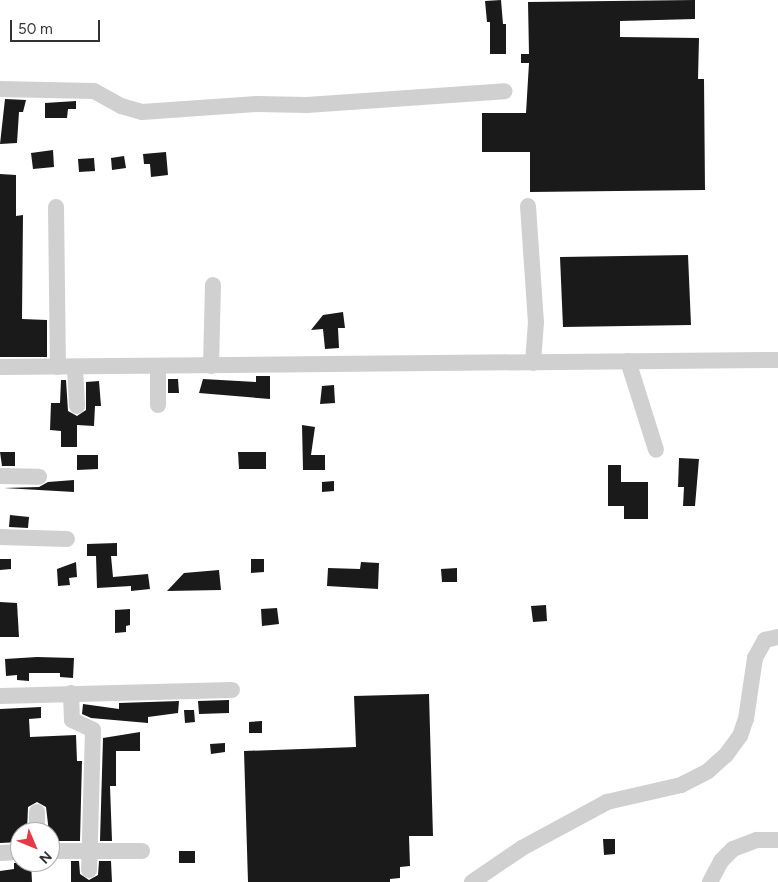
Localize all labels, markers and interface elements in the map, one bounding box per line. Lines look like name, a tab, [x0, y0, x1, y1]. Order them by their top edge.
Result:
scale bar	[12, 10, 102, 42]
text: 50 m	[18, 20, 53, 38]
north arrow	[10, 822, 60, 872]
text: N	[35, 847, 55, 867]

